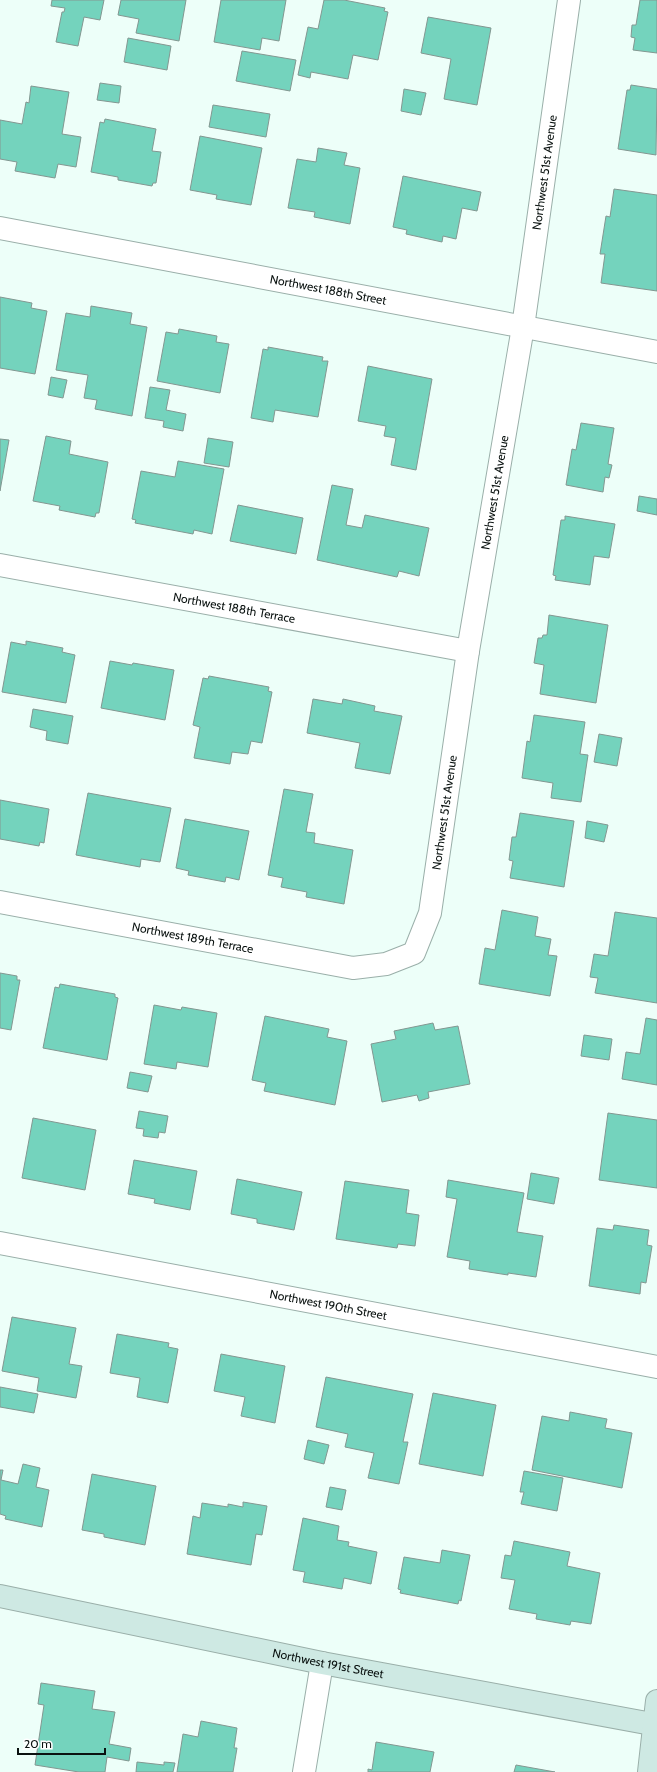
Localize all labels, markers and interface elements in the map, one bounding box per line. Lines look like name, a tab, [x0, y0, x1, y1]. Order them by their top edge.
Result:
street label: Northwest 51st Avenue	[529, 114, 560, 231]
street label: Northwest 188th Street	[269, 271, 388, 308]
street label: Northwest 51st Avenue	[477, 434, 512, 551]
street label: Northwest 188th Terrace	[172, 589, 296, 626]
street label: Northwest 51st Avenue	[428, 754, 460, 871]
street label: Northwest 189th Terrace	[131, 919, 255, 956]
street label: Northwest 190th Street	[268, 1286, 388, 1323]
street label: Northwest 191st Street	[271, 1645, 385, 1681]
scale bar	[18, 1730, 105, 1756]
text: 20 m	[24, 1736, 52, 1751]

